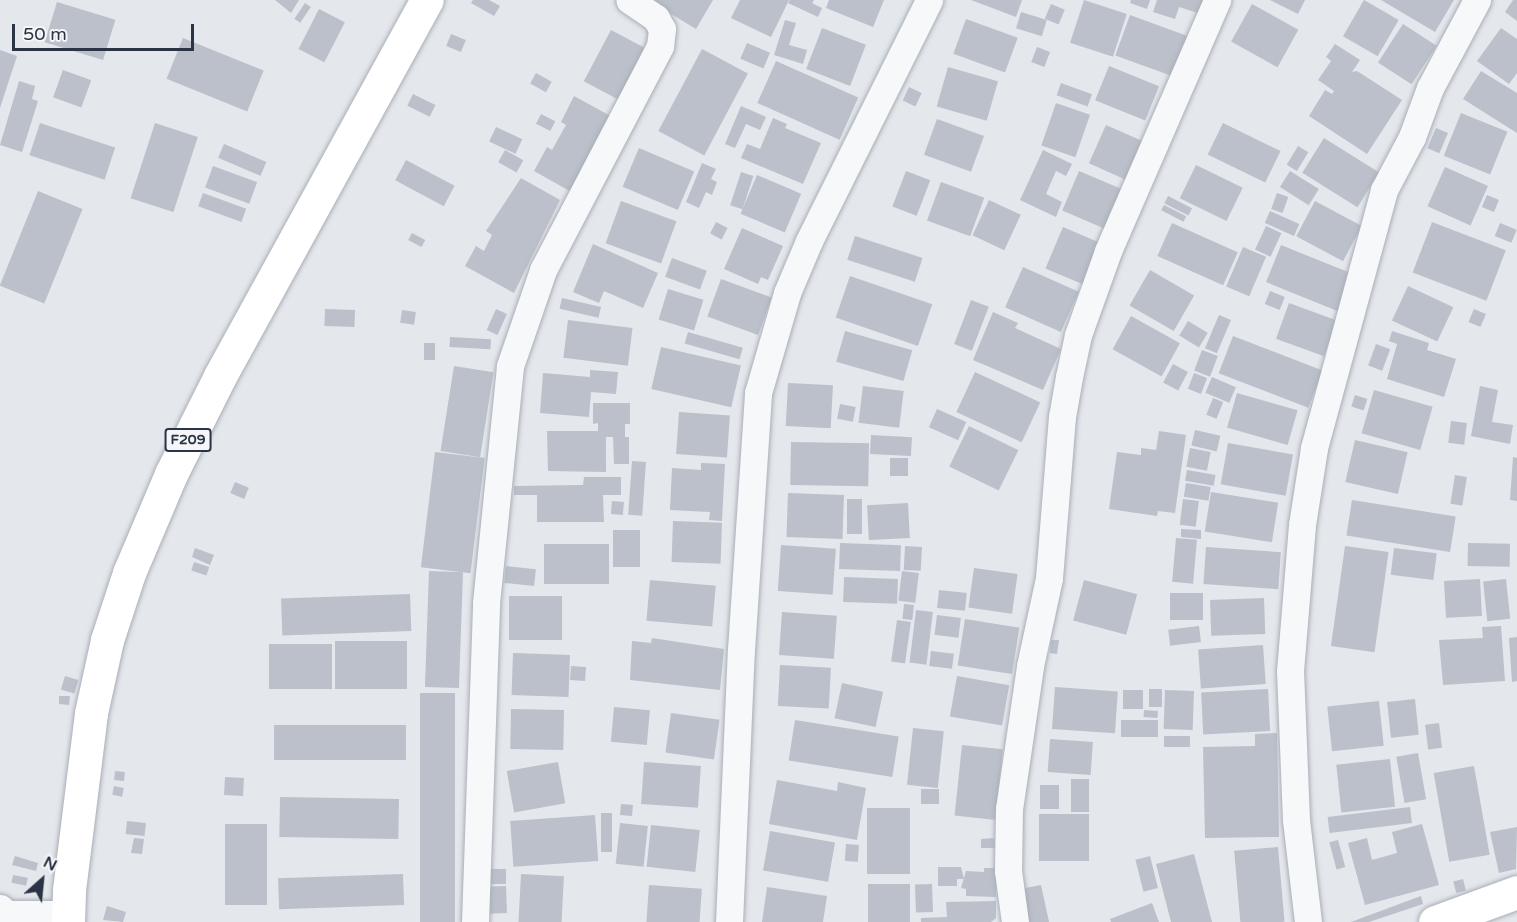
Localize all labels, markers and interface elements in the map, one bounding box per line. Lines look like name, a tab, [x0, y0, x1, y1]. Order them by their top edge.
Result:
scale bar	[15, 12, 196, 50]
text: 50 m	[23, 23, 67, 45]
road number: F209	[164, 429, 212, 451]
north arrow	[12, 850, 72, 910]
text: N	[40, 852, 60, 876]

